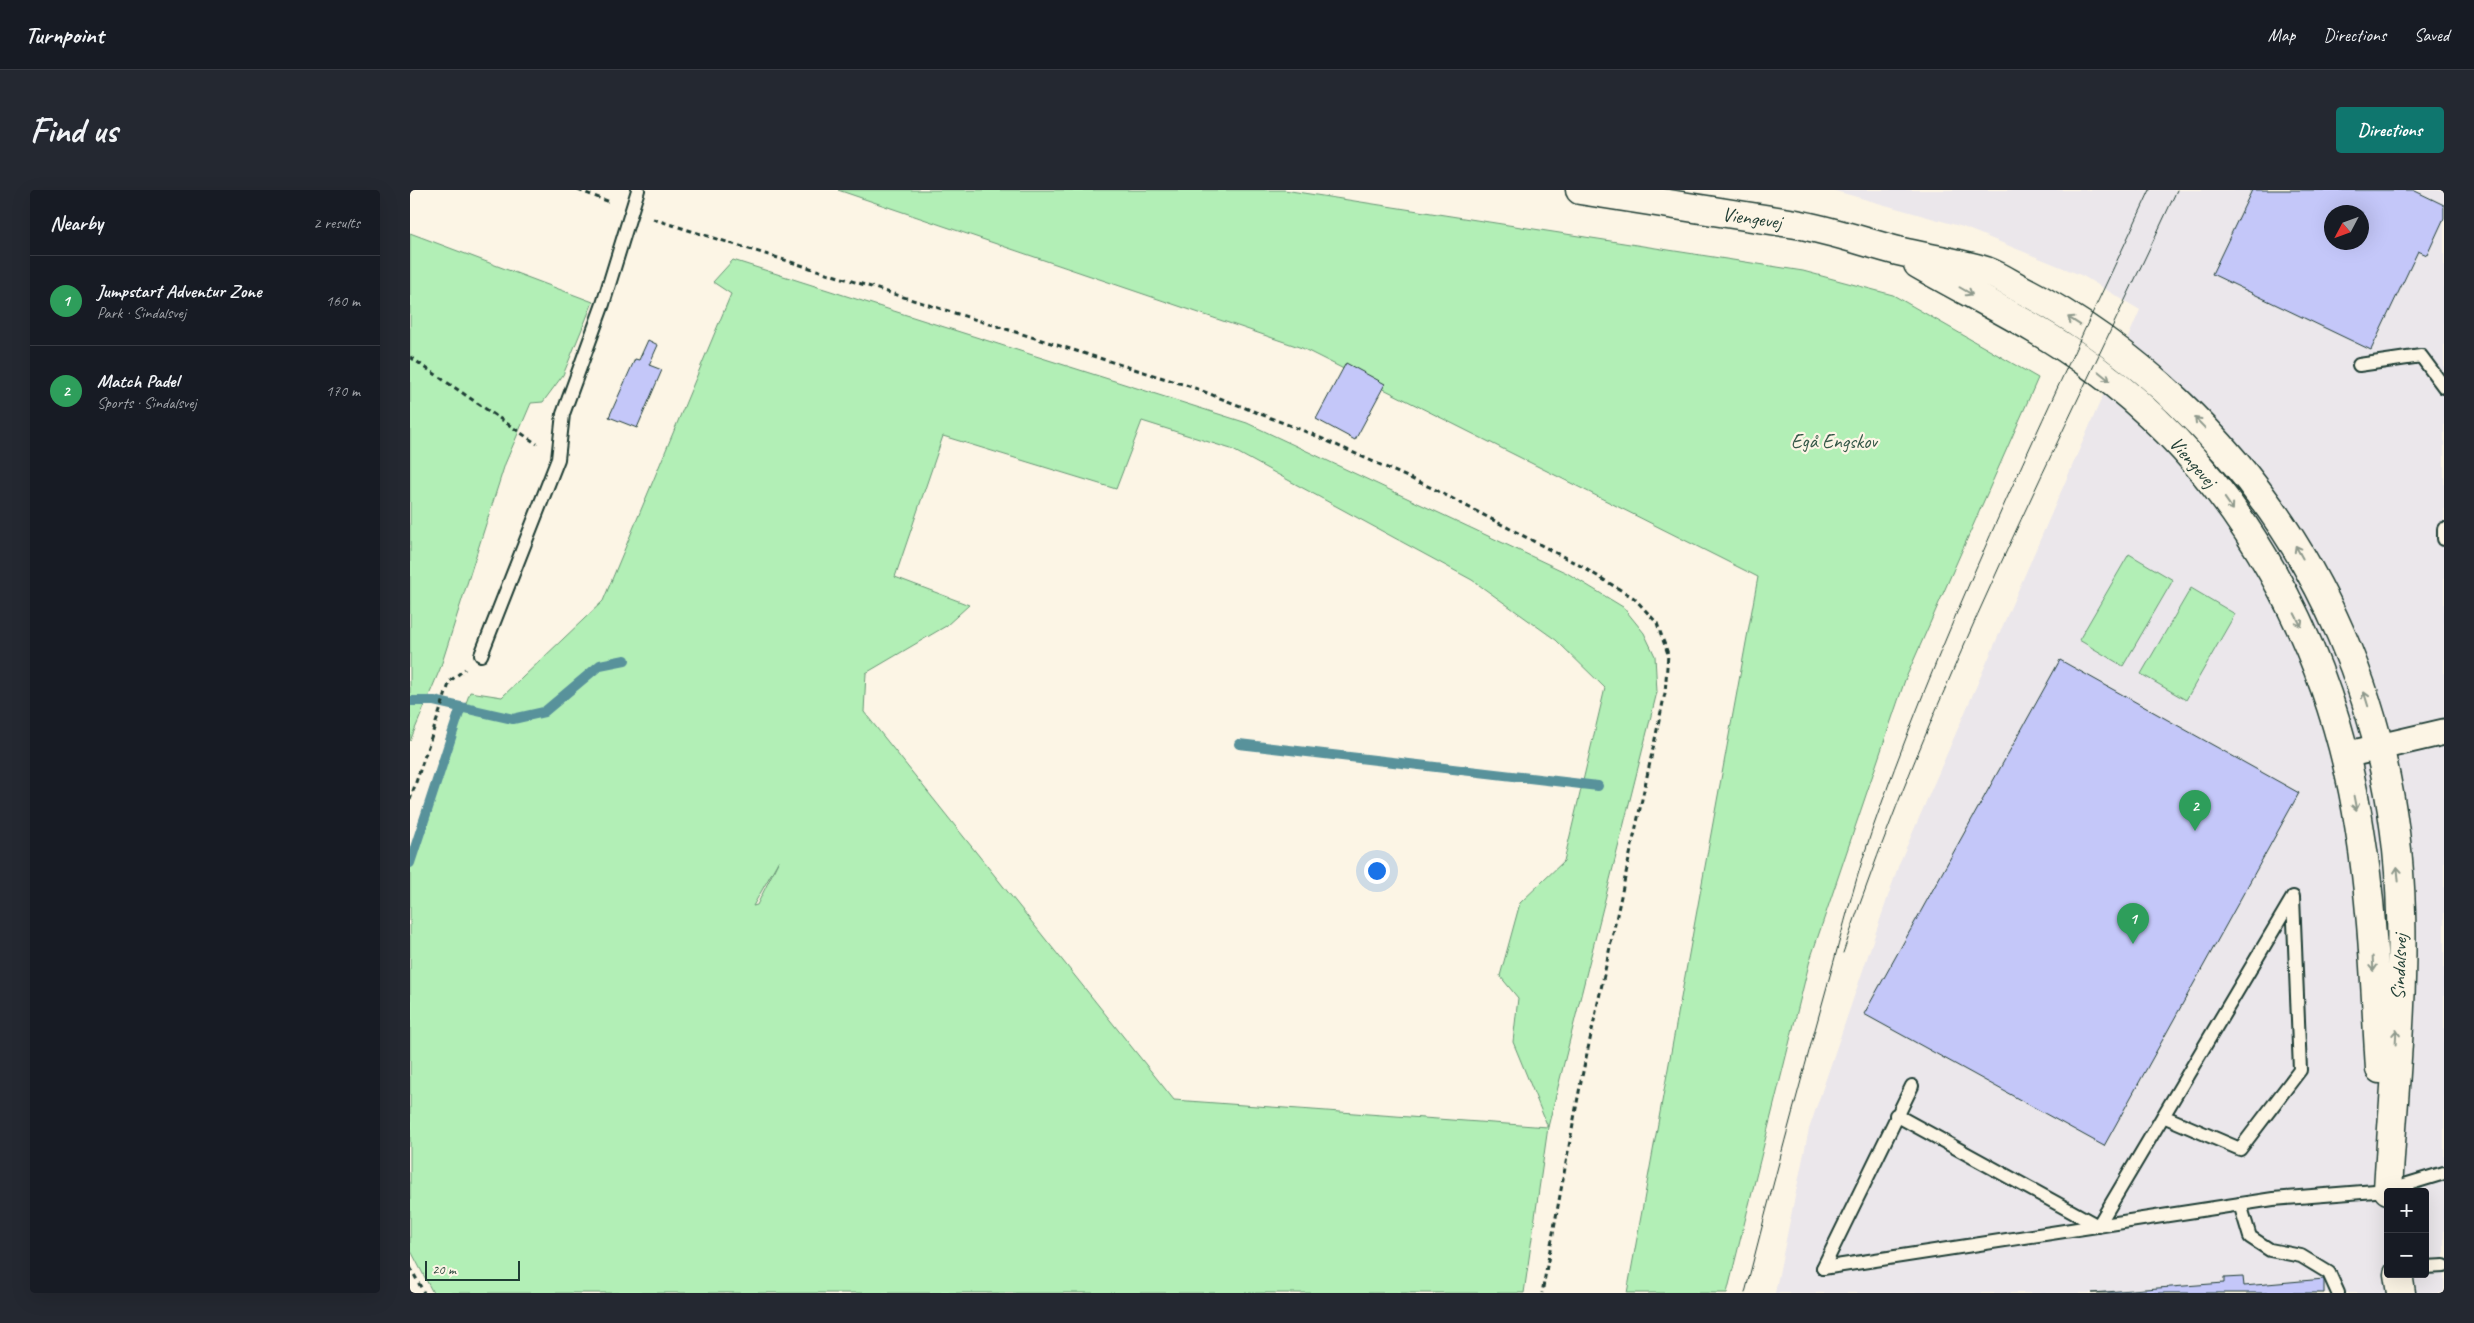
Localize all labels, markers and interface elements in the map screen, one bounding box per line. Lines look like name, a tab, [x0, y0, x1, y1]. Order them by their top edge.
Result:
text: Turnpoint	[25, 20, 104, 50]
text: Map	[2268, 24, 2295, 46]
text: Directions	[2323, 24, 2386, 46]
text: Saved	[2414, 24, 2449, 46]
button: Directions	[2336, 107, 2444, 153]
text: Find us	[30, 108, 117, 153]
street label: Viengevej	[1721, 201, 1785, 235]
north arrow	[2324, 205, 2369, 250]
text: Nearby	[50, 210, 103, 236]
text: 2 results	[313, 213, 360, 233]
text: Jumpstart Adventur Zone	[97, 279, 261, 303]
one-way arrow	[1958, 287, 1973, 296]
text: 1	[62, 291, 70, 311]
text: 160 m	[326, 291, 360, 311]
text: Park · Sindalsvej	[97, 303, 186, 323]
one-way arrow	[2068, 316, 2082, 326]
text: Match Padel	[97, 369, 179, 393]
one-way arrow	[2097, 370, 2110, 381]
text: 2	[62, 381, 70, 401]
text: 170 m	[326, 381, 360, 401]
text: Sports · Sindalsvej	[97, 393, 197, 413]
one-way arrow	[2194, 417, 2206, 430]
park label: Egå Engskov	[1791, 429, 1878, 454]
street label: Viengevej	[2164, 431, 2223, 494]
one-way arrow	[2224, 497, 2234, 511]
one-way arrow	[2293, 545, 2303, 560]
one-way arrow	[2293, 612, 2303, 627]
one-way arrow	[2361, 692, 2371, 708]
pin: 2	[2179, 790, 2211, 831]
one-way arrow	[2351, 794, 2360, 810]
your location	[1364, 858, 1390, 884]
one-way arrow	[2393, 867, 2403, 883]
pin: 1	[2117, 903, 2149, 944]
street label: Sindalsvej	[2385, 932, 2413, 1000]
one-way arrow	[2369, 956, 2378, 972]
one-way arrow	[2392, 1029, 2401, 1045]
map controls	[2384, 1188, 2429, 1278]
button: +	[2384, 1188, 2429, 1233]
button: −	[2384, 1233, 2429, 1278]
scale bar	[425, 1258, 520, 1281]
text: 20 m	[432, 1261, 456, 1278]

